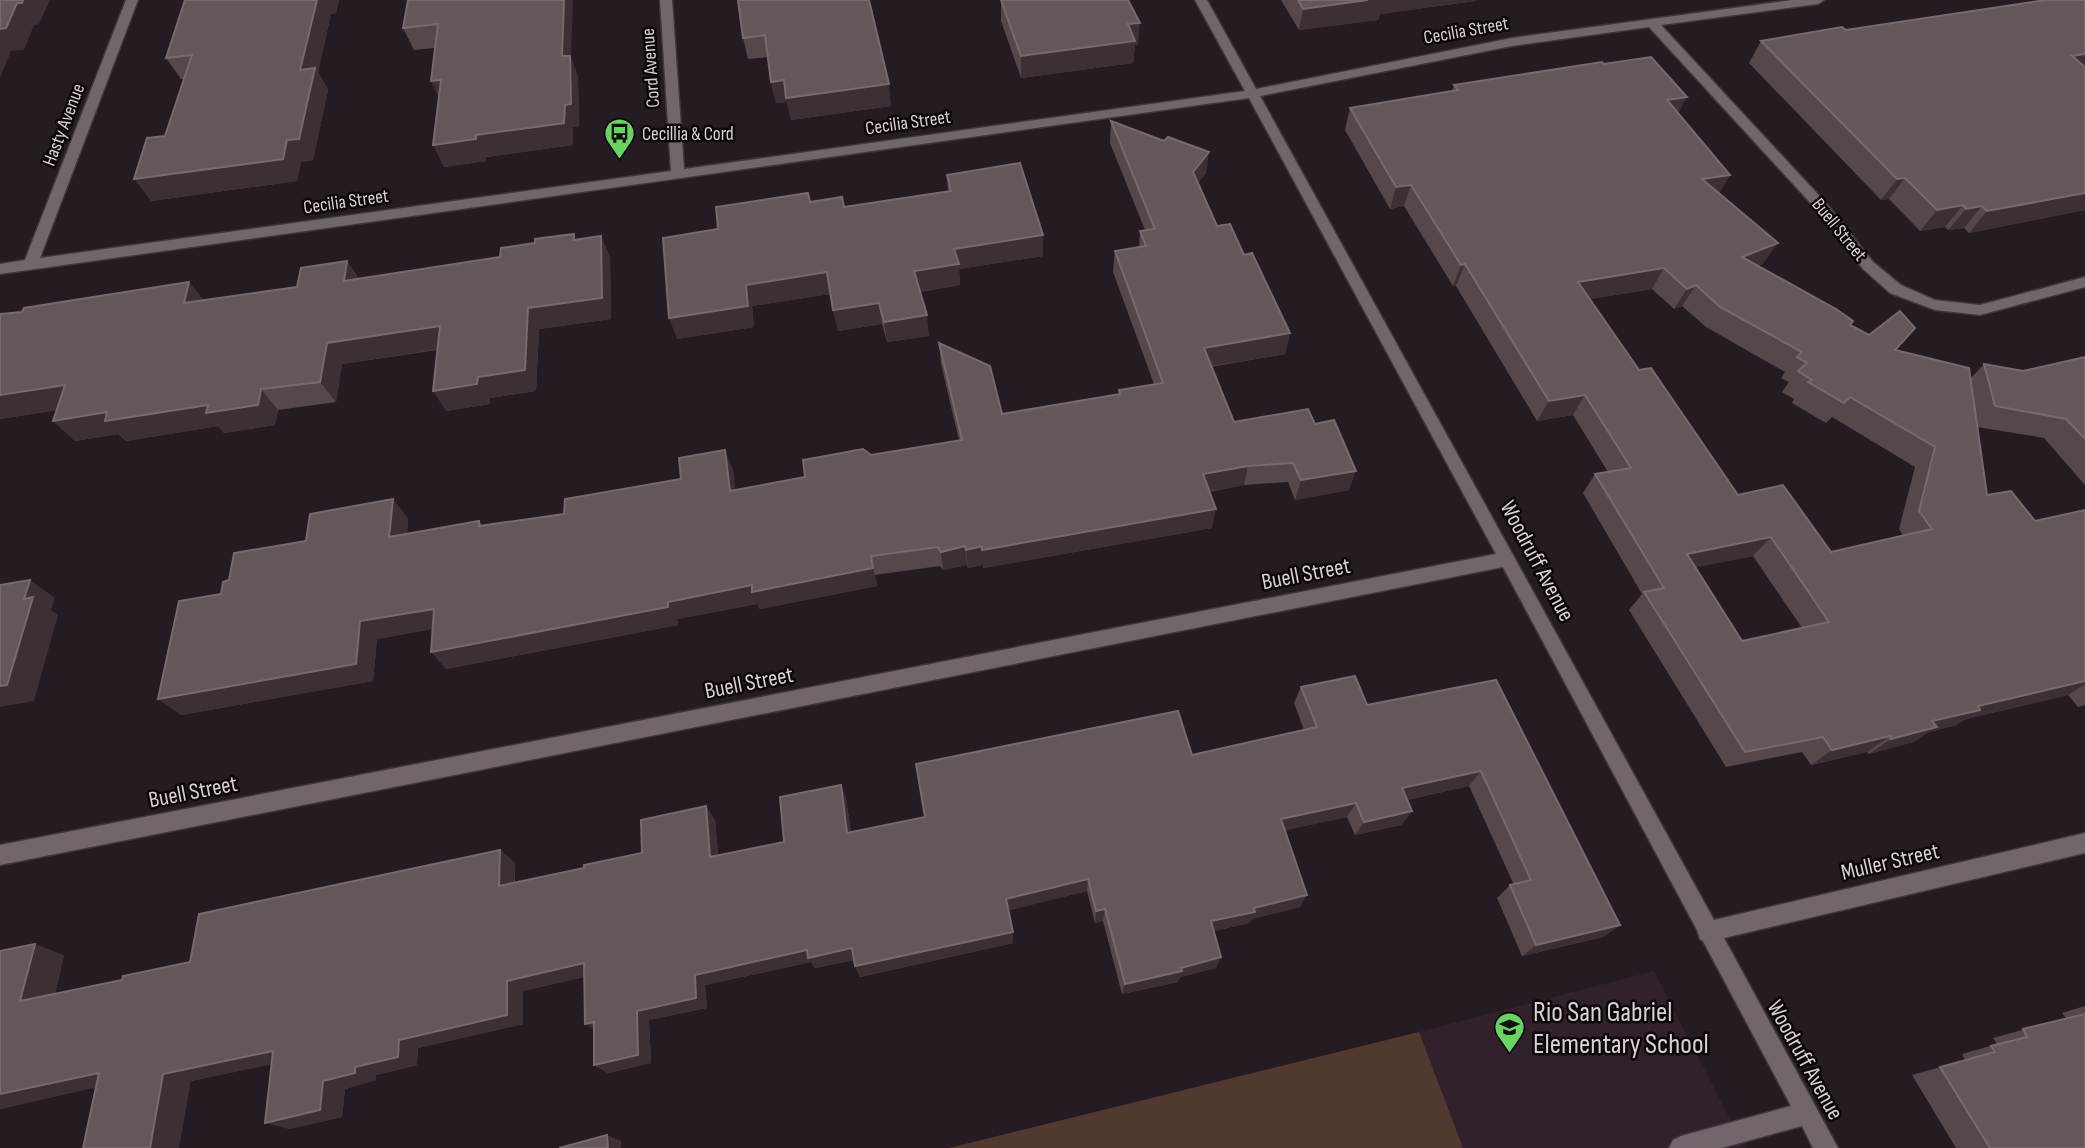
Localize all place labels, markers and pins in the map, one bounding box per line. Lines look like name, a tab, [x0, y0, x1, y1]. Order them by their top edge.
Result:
bus stop icon: Cecillia & Cord	[602, 117, 636, 161]
place label: Cecillia & Cord	[642, 123, 734, 146]
place label: Rio San Gabriel Elementary School	[1533, 996, 1709, 1061]
school or university icon: Rio San Gabriel Elementary School	[1493, 1011, 1527, 1055]

